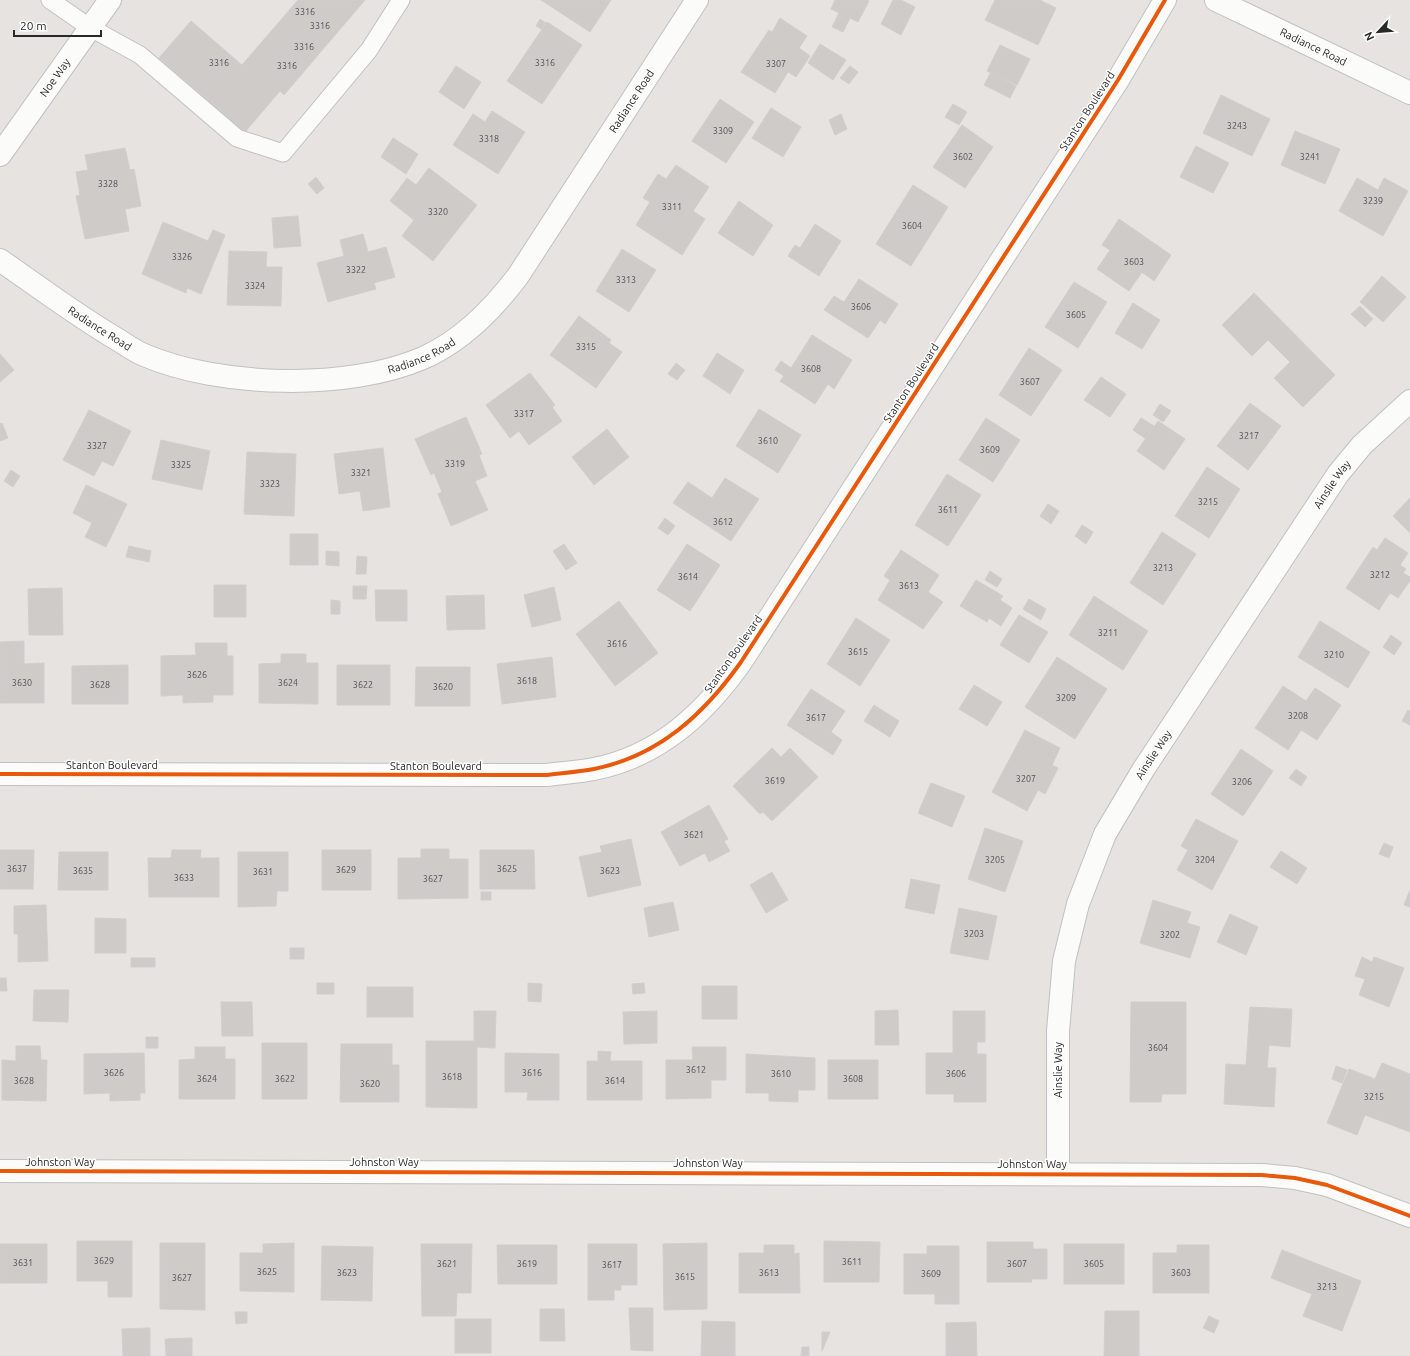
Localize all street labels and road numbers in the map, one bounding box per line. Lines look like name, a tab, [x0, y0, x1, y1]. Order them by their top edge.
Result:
street label: Radiance Road	[1278, 26, 1349, 68]
street label: Noe Way	[37, 56, 73, 99]
street label: Radiance Road	[607, 67, 656, 135]
street label: Stanton Boulevard	[1057, 69, 1117, 153]
street label: Radiance Road	[66, 304, 134, 353]
street label: Radiance Road	[386, 336, 457, 376]
street label: Stanton Boulevard	[881, 341, 941, 425]
street label: Ainslie Way	[1311, 457, 1353, 511]
street label: Stanton Boulevard	[702, 613, 764, 695]
street label: Ainslie Way	[1133, 727, 1174, 781]
street label: Stanton Boulevard	[66, 759, 158, 771]
street label: Stanton Boulevard	[390, 760, 482, 772]
street label: Ainslie Way	[1052, 1041, 1064, 1098]
street label: Johnston Way	[25, 1156, 96, 1168]
street label: Johnston Way	[349, 1156, 420, 1168]
street label: Johnston Way	[673, 1157, 744, 1169]
street label: Johnston Way	[997, 1158, 1068, 1170]

